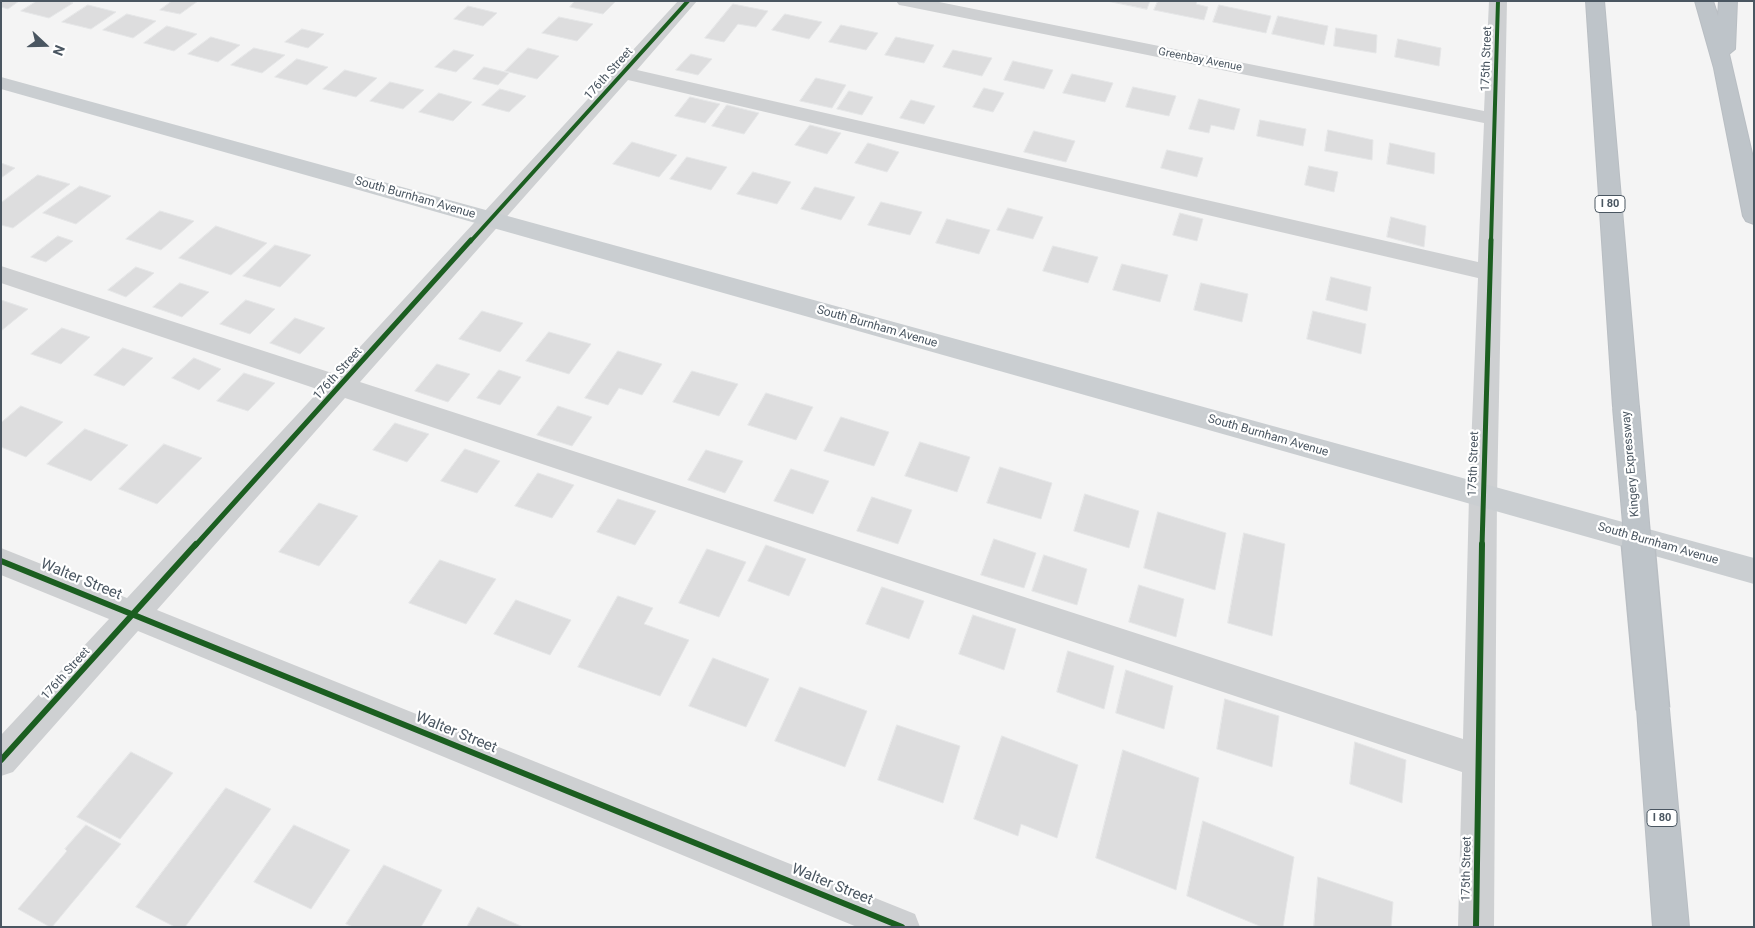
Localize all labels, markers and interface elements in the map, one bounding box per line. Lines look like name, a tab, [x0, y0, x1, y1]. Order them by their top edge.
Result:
north arrow	[20, 20, 70, 70]
street label: 175th Street	[1479, 26, 1495, 92]
text: N	[50, 43, 68, 58]
street label: 176th Street	[582, 45, 636, 103]
street label: Greenbay Avenue	[1157, 45, 1243, 75]
street label: South Burnham Avenue	[353, 174, 477, 222]
road number: I 80	[1595, 195, 1625, 212]
street label: South Burnham Avenue	[815, 303, 939, 351]
street label: 176th Street	[311, 345, 365, 403]
street label: Kingery Expressway	[1619, 410, 1643, 518]
street label: South Burnham Avenue	[1206, 412, 1330, 460]
street label: 175th Street	[1466, 431, 1482, 497]
street label: South Burnham Avenue	[1596, 520, 1720, 568]
street label: Walter Street	[38, 556, 124, 604]
street label: 176th Street	[39, 645, 93, 703]
street label: Walter Street	[413, 709, 499, 757]
road number: I 80	[1647, 810, 1677, 826]
street label: 175th Street	[1459, 836, 1475, 902]
street label: Walter Street	[789, 861, 875, 909]

